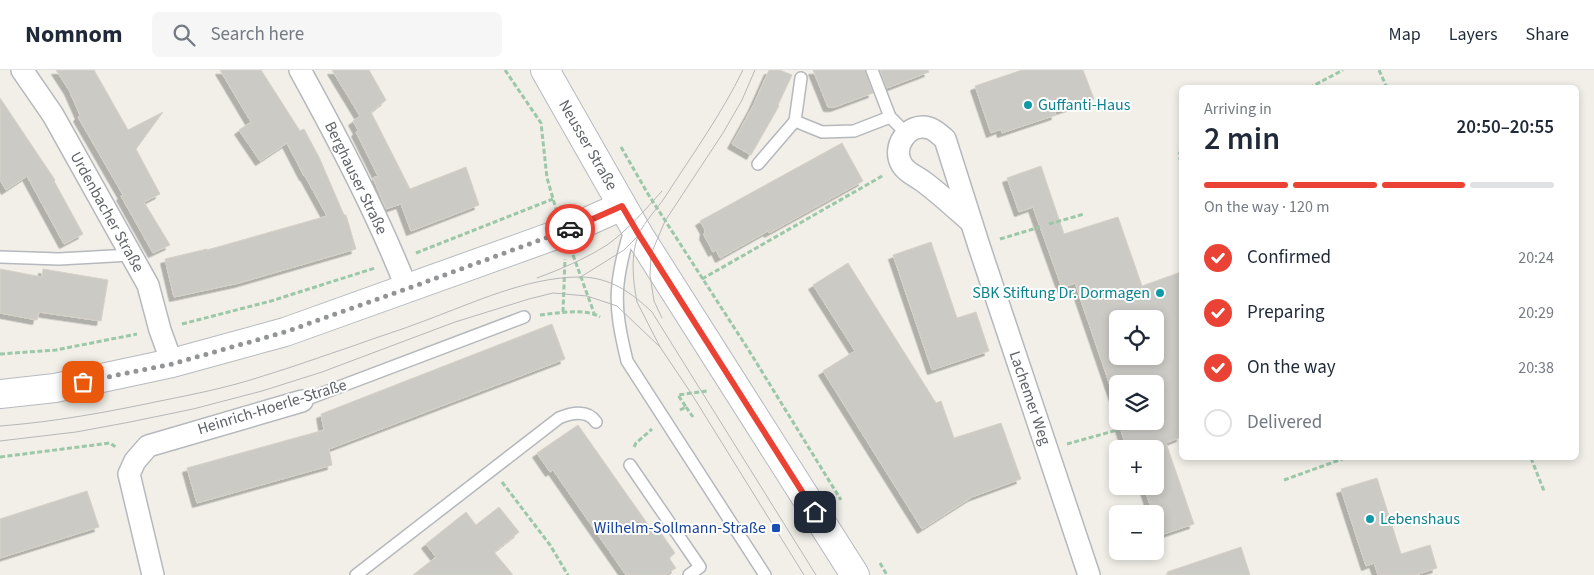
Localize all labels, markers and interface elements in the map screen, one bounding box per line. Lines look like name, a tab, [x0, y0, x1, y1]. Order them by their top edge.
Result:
search box	[152, 12, 502, 57]
text: Nomnom	[25, 17, 122, 52]
icon: search	[170, 21, 198, 49]
text: Search here	[210, 21, 304, 48]
text: Map	[1389, 22, 1421, 47]
text: Layers	[1449, 22, 1498, 47]
text: Share	[1526, 22, 1569, 47]
place label: Guffanti-Haus	[1038, 94, 1131, 116]
street label: Neusser Straße	[553, 96, 623, 194]
text: Arriving in	[1204, 98, 1272, 120]
marker: Guffanti-Haus	[1022, 99, 1034, 111]
text: 20:50–20:55	[1456, 114, 1554, 141]
text: 2 min	[1204, 116, 1280, 162]
street label: Berghauser Straße	[319, 118, 393, 238]
street label: Urdenbacher Straße	[65, 148, 149, 276]
text: On the way · 120 m	[1204, 196, 1329, 218]
courier	[545, 204, 595, 254]
icon: car	[556, 215, 584, 243]
icon: check	[1204, 244, 1232, 272]
text: Confirmed	[1247, 244, 1331, 271]
text: 20:24	[1518, 247, 1554, 269]
place label: SBK Stiftung Dr. Dormagen	[972, 282, 1150, 304]
marker: SBK Stiftung Dr. Dormagen	[1154, 287, 1166, 299]
icon: check	[1204, 299, 1232, 327]
text: Preparing	[1247, 299, 1325, 326]
text: 20:29	[1518, 302, 1554, 324]
map controls	[1109, 310, 1164, 560]
button: locate	[1109, 310, 1164, 365]
street label: Lachemer Weg	[1004, 348, 1056, 448]
icon: check	[1204, 354, 1232, 382]
text: On the way	[1247, 354, 1336, 381]
text: 20:38	[1518, 357, 1554, 379]
pin	[62, 361, 104, 403]
icon: bag	[69, 368, 97, 396]
street label: Heinrich-Hoerle-Straße	[195, 374, 349, 440]
button: layers	[1109, 375, 1164, 430]
text: Delivered	[1247, 409, 1322, 436]
button: +	[1109, 440, 1164, 495]
pin	[794, 491, 836, 533]
icon: home	[801, 498, 829, 526]
button: −	[1109, 505, 1164, 560]
place label: Lebenshaus	[1380, 508, 1460, 530]
marker: Lebenshaus	[1364, 513, 1376, 525]
place label: Wilhelm-Sollmann-Straße	[594, 517, 766, 539]
marker: Wilhelm-Sollmann-Straße	[770, 522, 782, 534]

